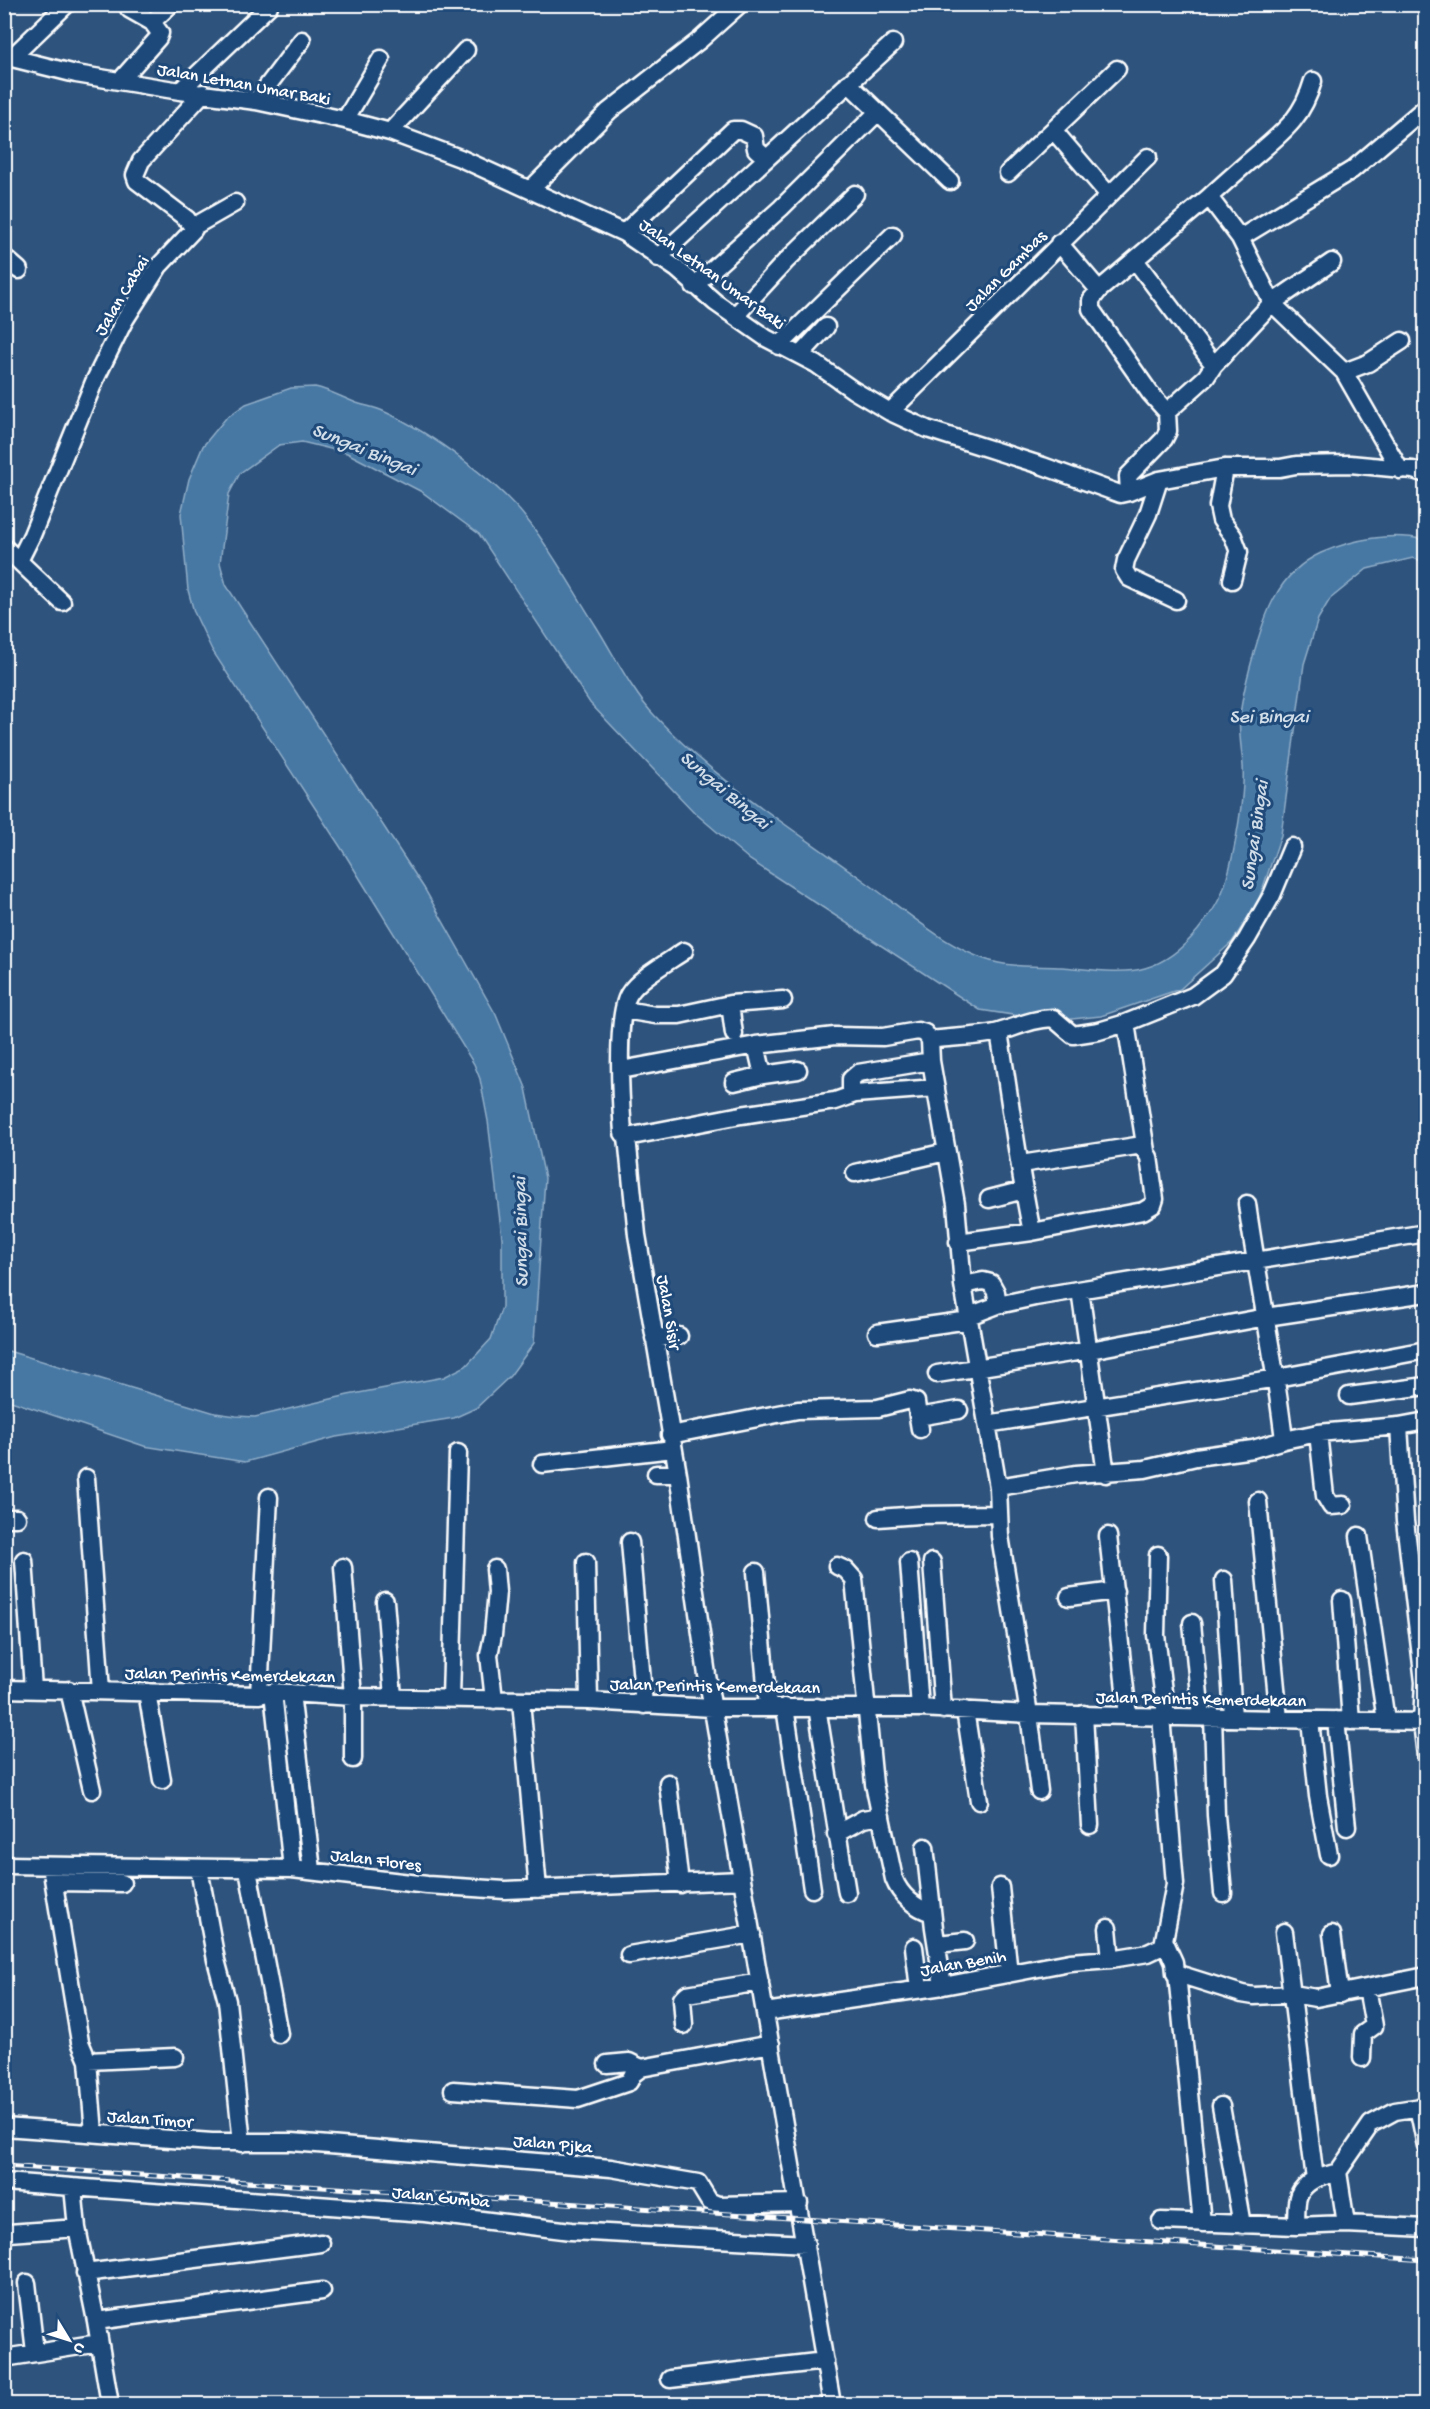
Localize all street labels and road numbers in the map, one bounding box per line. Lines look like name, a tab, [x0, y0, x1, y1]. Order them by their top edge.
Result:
street label: Jalan Letnan Umar Baki	[155, 60, 332, 111]
street label: Jalan Letnan Umar Baki	[634, 215, 789, 335]
street label: Jalan Gambas	[962, 226, 1053, 317]
street label: Jalan Cabai	[91, 252, 155, 340]
street label: Jalan Sisir	[651, 1273, 685, 1353]
street label: Jalan Perintis Kemerdekaan	[125, 1664, 336, 1689]
street label: Jalan Perintis Kemerdekaan	[610, 1675, 821, 1700]
street label: Jalan Perintis Kemerdekaan	[1096, 1688, 1307, 1713]
street label: Jalan Flores	[329, 1846, 424, 1878]
street label: Jalan Benih	[919, 1947, 1008, 1982]
street label: Jalan Timor	[106, 2107, 195, 2134]
street label: Jalan Pjka	[512, 2132, 594, 2160]
street label: Jalan Gumba	[391, 2183, 492, 2214]

